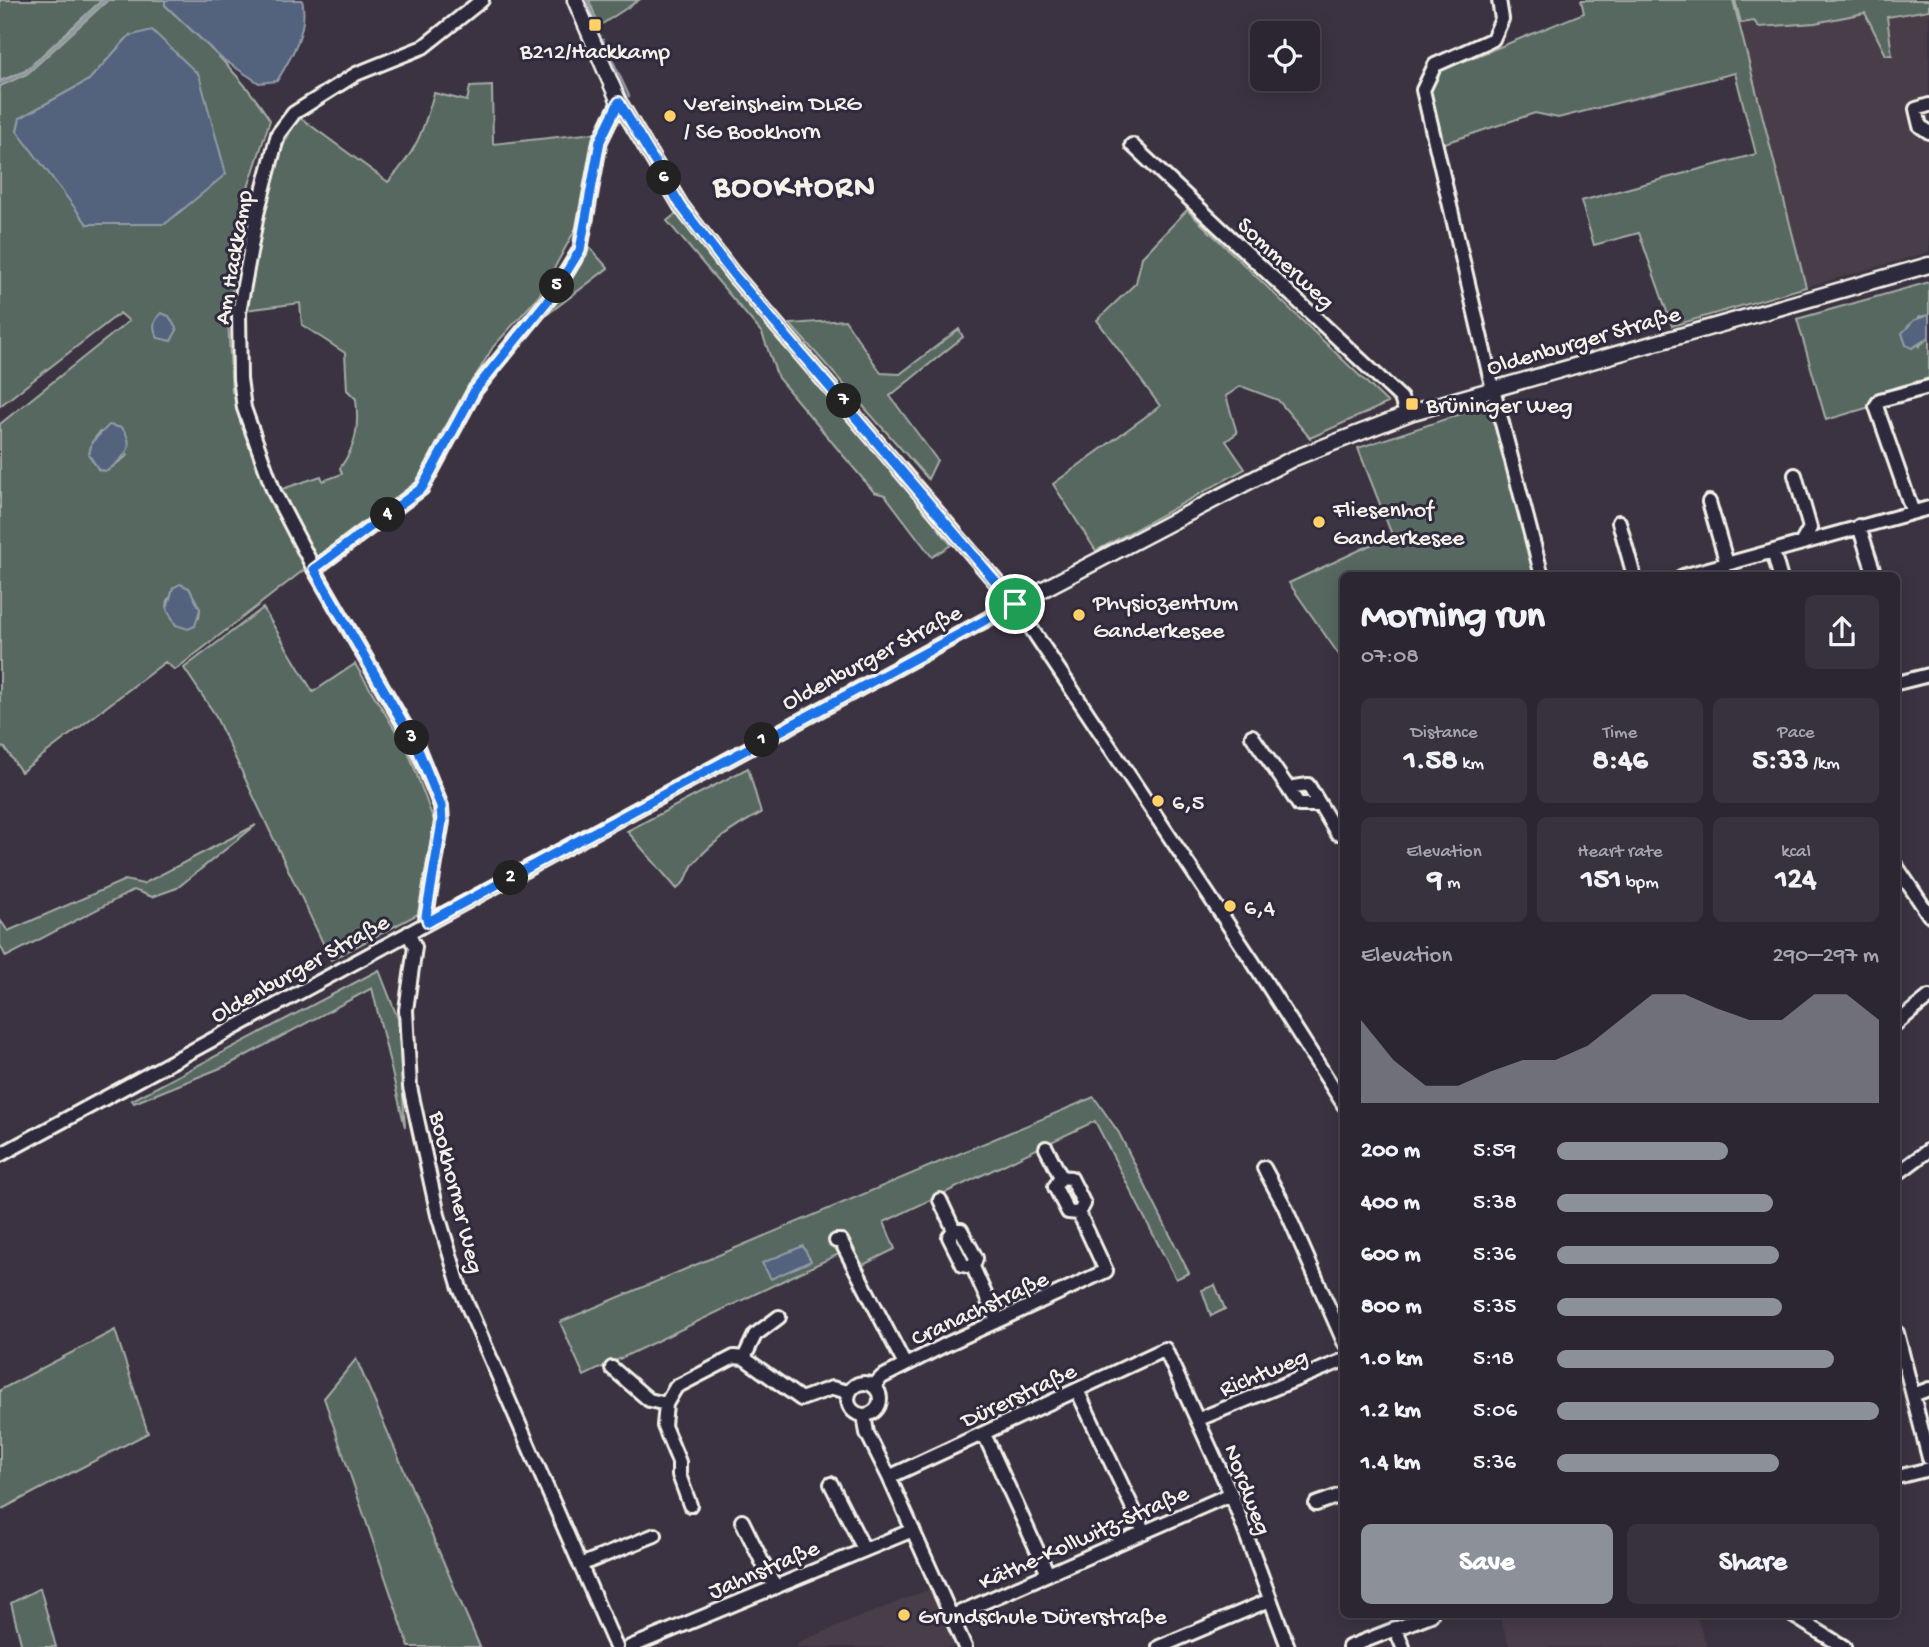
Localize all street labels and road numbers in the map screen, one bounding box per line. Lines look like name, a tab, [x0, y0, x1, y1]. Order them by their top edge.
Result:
street label: Am Hackkamp	[209, 188, 262, 327]
street label: Sommerweg	[1230, 212, 1340, 317]
street label: Oldenburger Straße	[1484, 301, 1685, 384]
street label: Oldenburger Straße	[778, 599, 968, 719]
street label: Oldenburger Straße	[206, 909, 396, 1031]
street label: Bookhorner Weg	[420, 1108, 489, 1277]
street label: Cranachstraße	[907, 1265, 1054, 1355]
street label: Richtweg	[1216, 1343, 1313, 1405]
street label: Dürerstraße	[955, 1358, 1082, 1437]
street label: Nordweg	[1215, 1441, 1276, 1540]
street label: Käthe-Kollwitz-Straße	[975, 1480, 1194, 1599]
street label: Jahnstraße	[705, 1535, 825, 1608]

